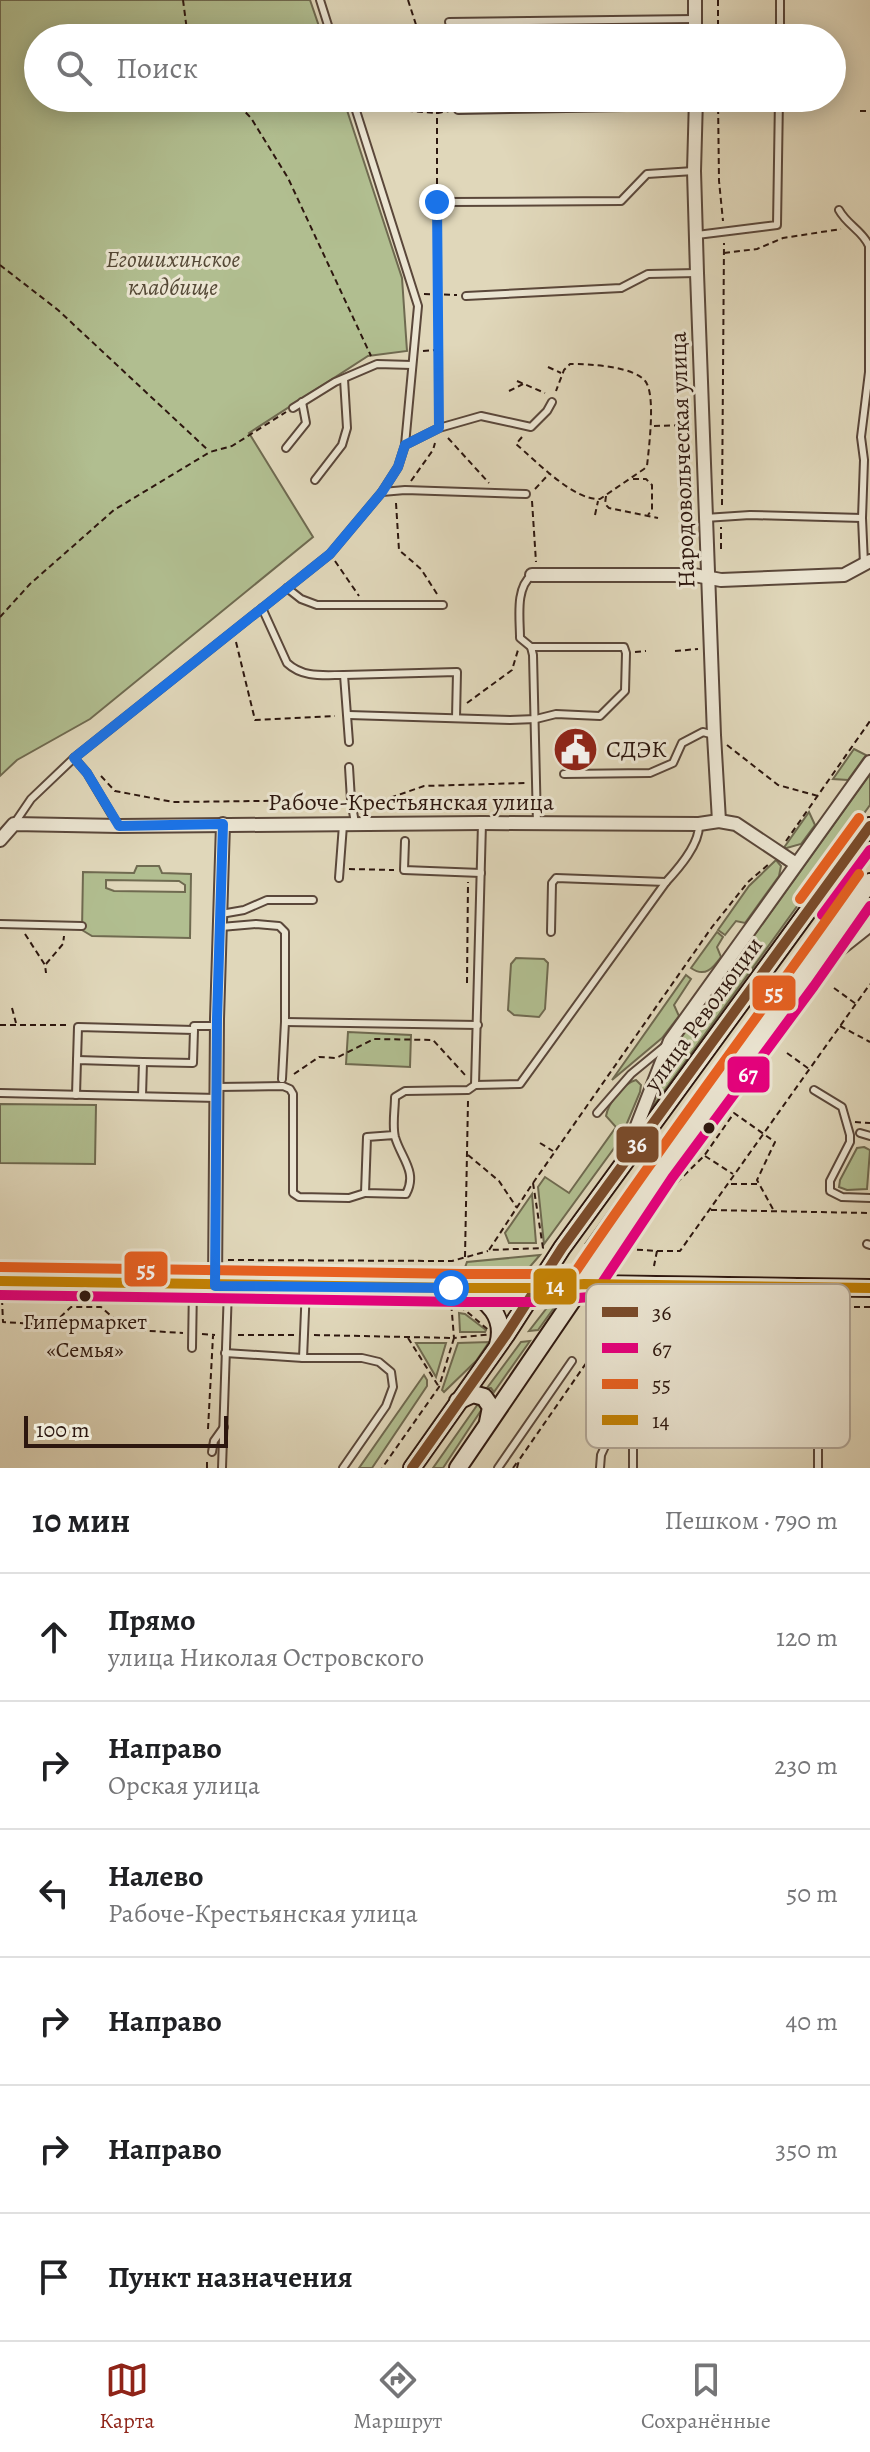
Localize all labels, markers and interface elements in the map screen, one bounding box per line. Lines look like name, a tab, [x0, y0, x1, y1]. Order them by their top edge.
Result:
search box	[24, 24, 846, 112]
icon: search	[52, 46, 96, 90]
text: Поиск	[116, 48, 198, 88]
route end	[419, 184, 455, 220]
park label: Егошихинское кладбище	[106, 243, 241, 303]
street label: Народовольческая улица	[662, 331, 702, 589]
public building icon: СДЭК	[551, 725, 599, 773]
place label: СДЭК	[606, 733, 667, 765]
street label: Рабоче-Крестьянская улица	[268, 786, 554, 818]
street label: улица Революции	[635, 930, 770, 1099]
line badge: 55	[751, 974, 797, 1012]
text: 55	[765, 978, 783, 1008]
line badge: 67	[726, 1055, 771, 1094]
text: 67	[738, 1060, 758, 1090]
unlabelled marker	[701, 1120, 717, 1136]
line badge: 36	[615, 1125, 660, 1164]
text: 36	[627, 1130, 647, 1160]
line badge: 55	[123, 1250, 169, 1288]
text: 55	[137, 1255, 155, 1285]
line badge: 14	[532, 1267, 578, 1306]
route start	[433, 1270, 469, 1306]
text: 14	[546, 1272, 564, 1302]
legend	[586, 1284, 850, 1448]
marker: Гипермаркет «Семья»	[77, 1288, 93, 1304]
text: 36	[652, 1298, 671, 1328]
place label: Гипермаркет «Семья»	[23, 1307, 147, 1365]
text: 67	[652, 1334, 672, 1364]
text: 55	[652, 1370, 671, 1400]
text: 14	[652, 1406, 670, 1436]
scale bar	[24, 1412, 228, 1448]
text: 100 m	[36, 1415, 90, 1445]
text: 10 мин	[32, 1497, 130, 1544]
text: Пешком · 790 m	[665, 1503, 838, 1538]
text: Прямо	[108, 1600, 195, 1640]
icon: ahead	[32, 1615, 76, 1659]
text: 120 m	[776, 1620, 838, 1655]
text: улица Николая Островского	[108, 1640, 424, 1675]
text: Направо	[108, 1728, 222, 1768]
icon: right	[32, 1743, 76, 1787]
text: 230 m	[774, 1748, 838, 1783]
text: Орская улица	[108, 1768, 260, 1803]
text: Налево	[108, 1856, 203, 1896]
icon: left	[32, 1871, 76, 1915]
text: 50 m	[786, 1876, 838, 1911]
text: Рабоче-Крестьянская улица	[108, 1896, 418, 1931]
icon: right	[32, 1999, 76, 2043]
text: Направо	[108, 2001, 222, 2041]
text: 40 m	[786, 2004, 838, 2039]
icon: right	[32, 2127, 76, 2171]
text: Направо	[108, 2129, 222, 2169]
text: 350 m	[775, 2132, 838, 2167]
icon: arrive	[32, 2255, 76, 2299]
text: Пункт назначения	[108, 2257, 353, 2297]
tab: Карта	[99, 2358, 155, 2436]
tab: Маршрут	[353, 2358, 442, 2436]
tab: Сохранённые	[641, 2358, 771, 2436]

